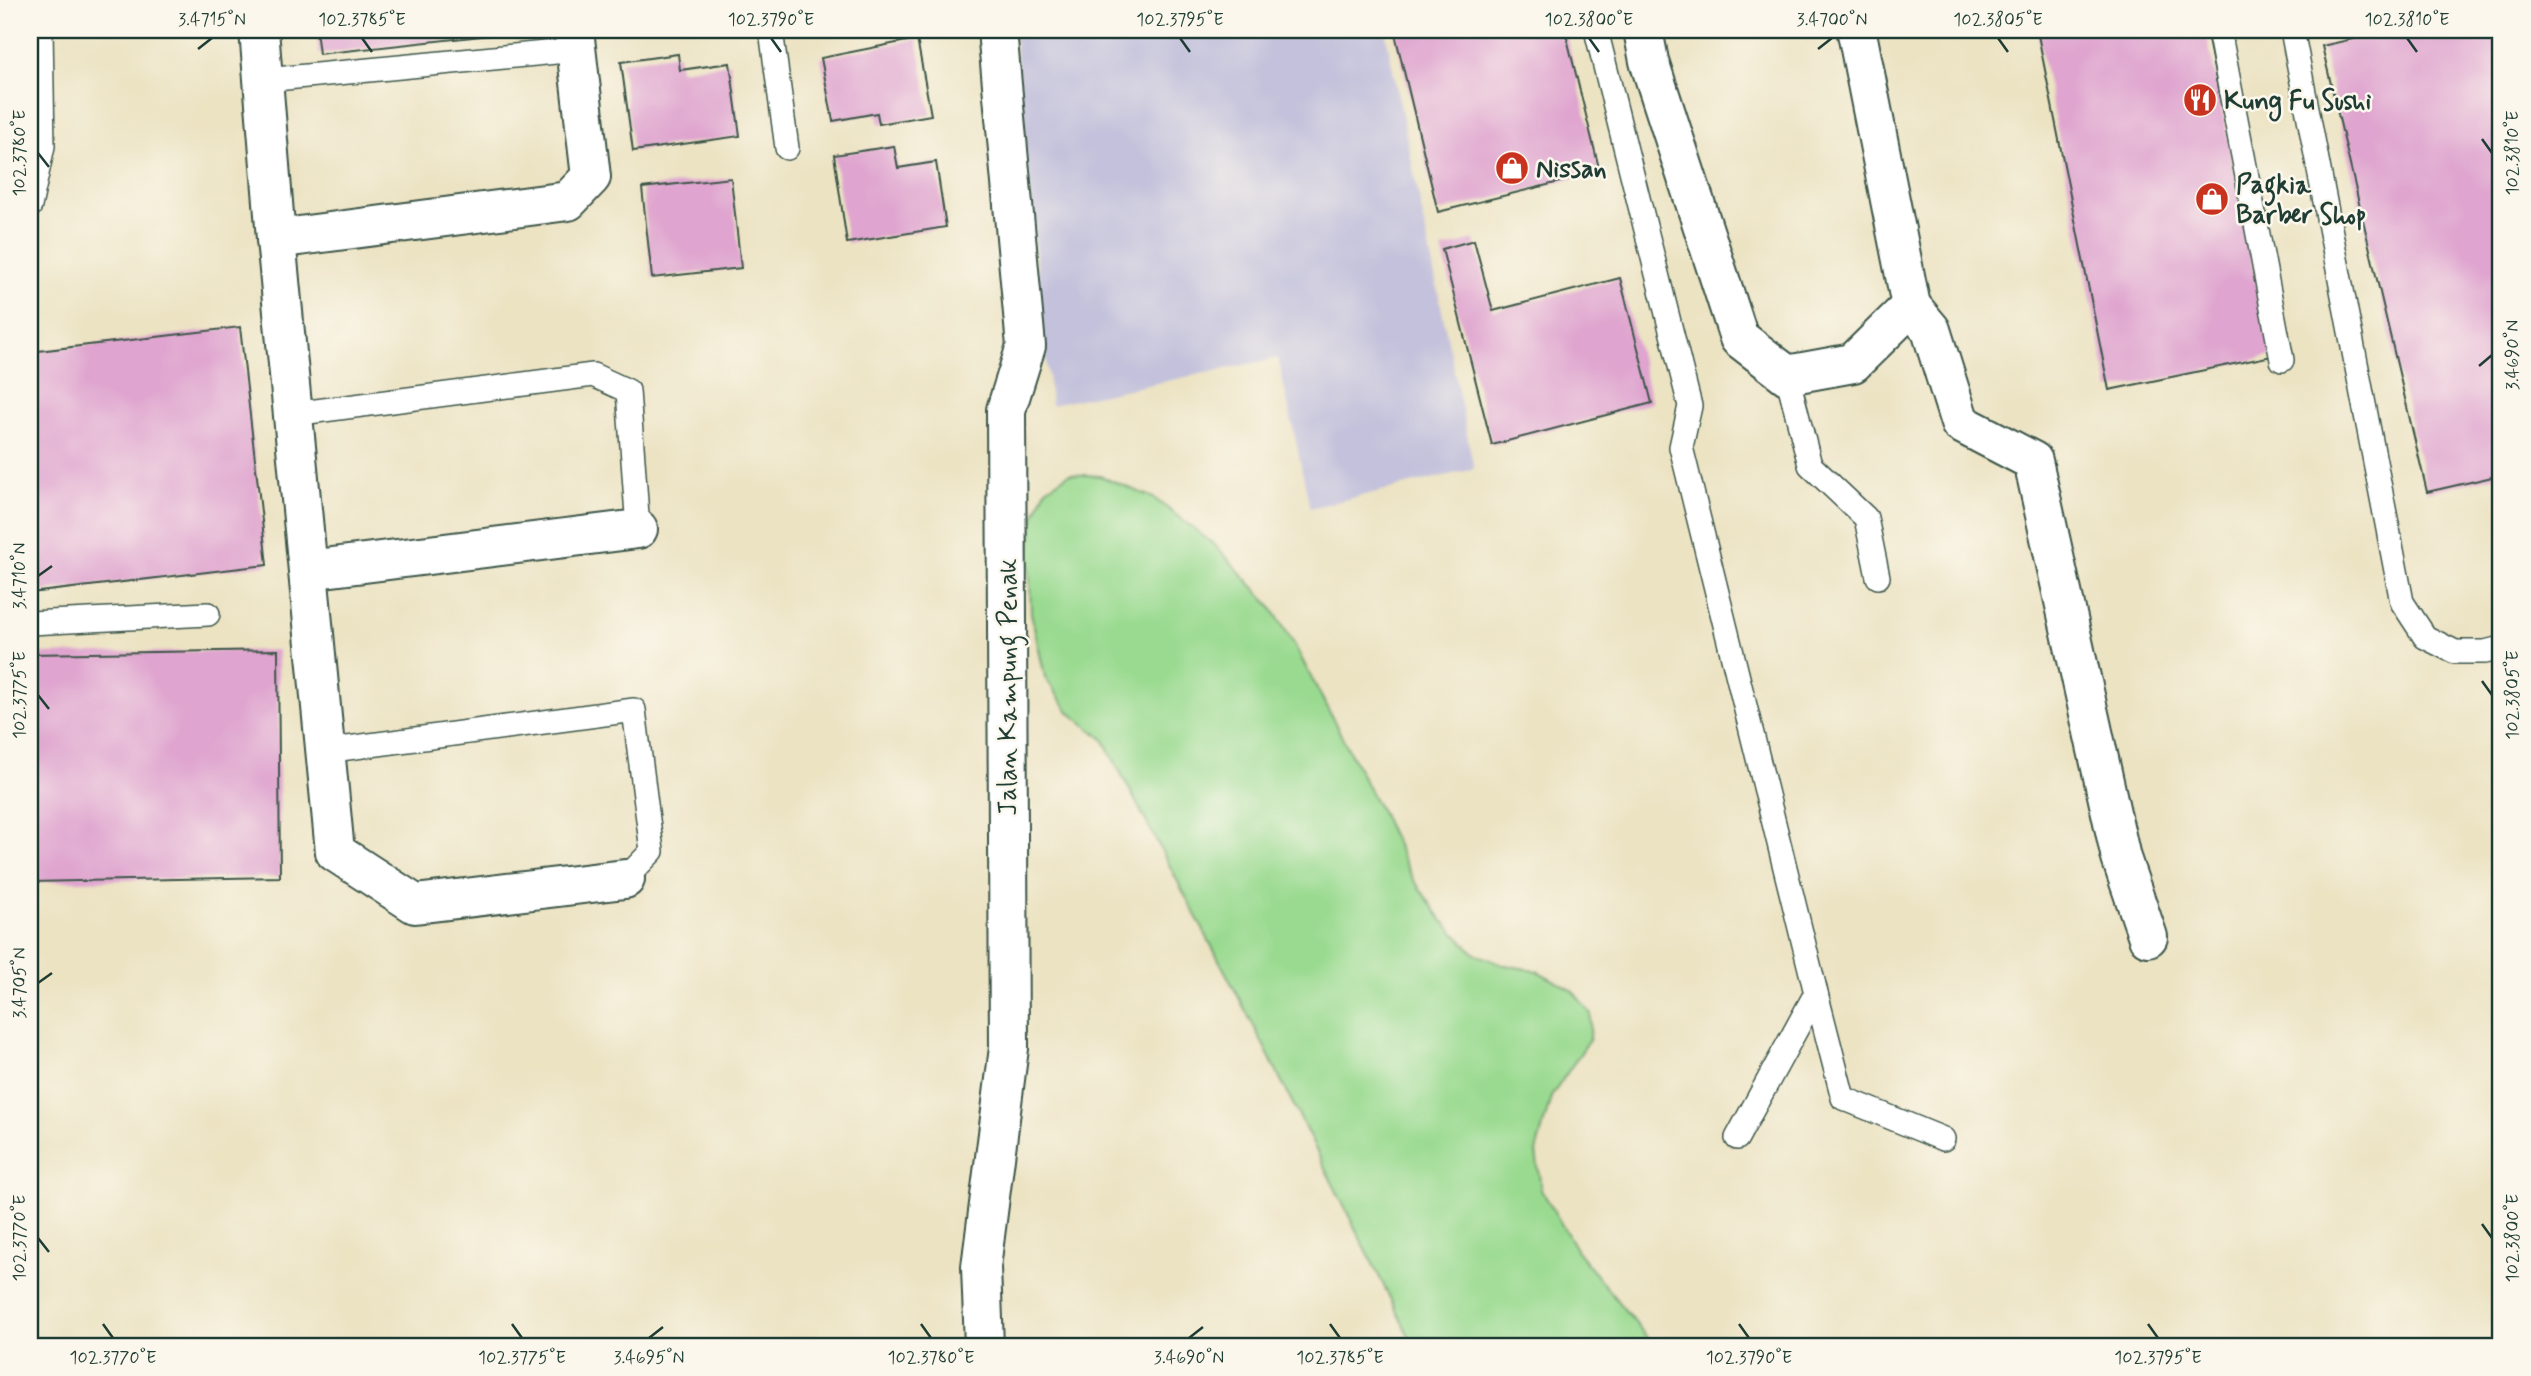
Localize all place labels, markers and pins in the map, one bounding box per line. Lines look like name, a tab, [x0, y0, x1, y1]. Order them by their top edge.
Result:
restaurant icon: Kung Fu Sushi	[2181, 81, 2219, 119]
place label: Kung Fu Sushi	[2224, 85, 2371, 122]
shop icon: Nissan	[1493, 149, 1531, 187]
place label: Nissan	[1536, 153, 1607, 187]
place label: Pagkia Barber Shop	[2236, 169, 2366, 233]
shop icon: Pagkia Barber Shop	[2193, 180, 2231, 218]

